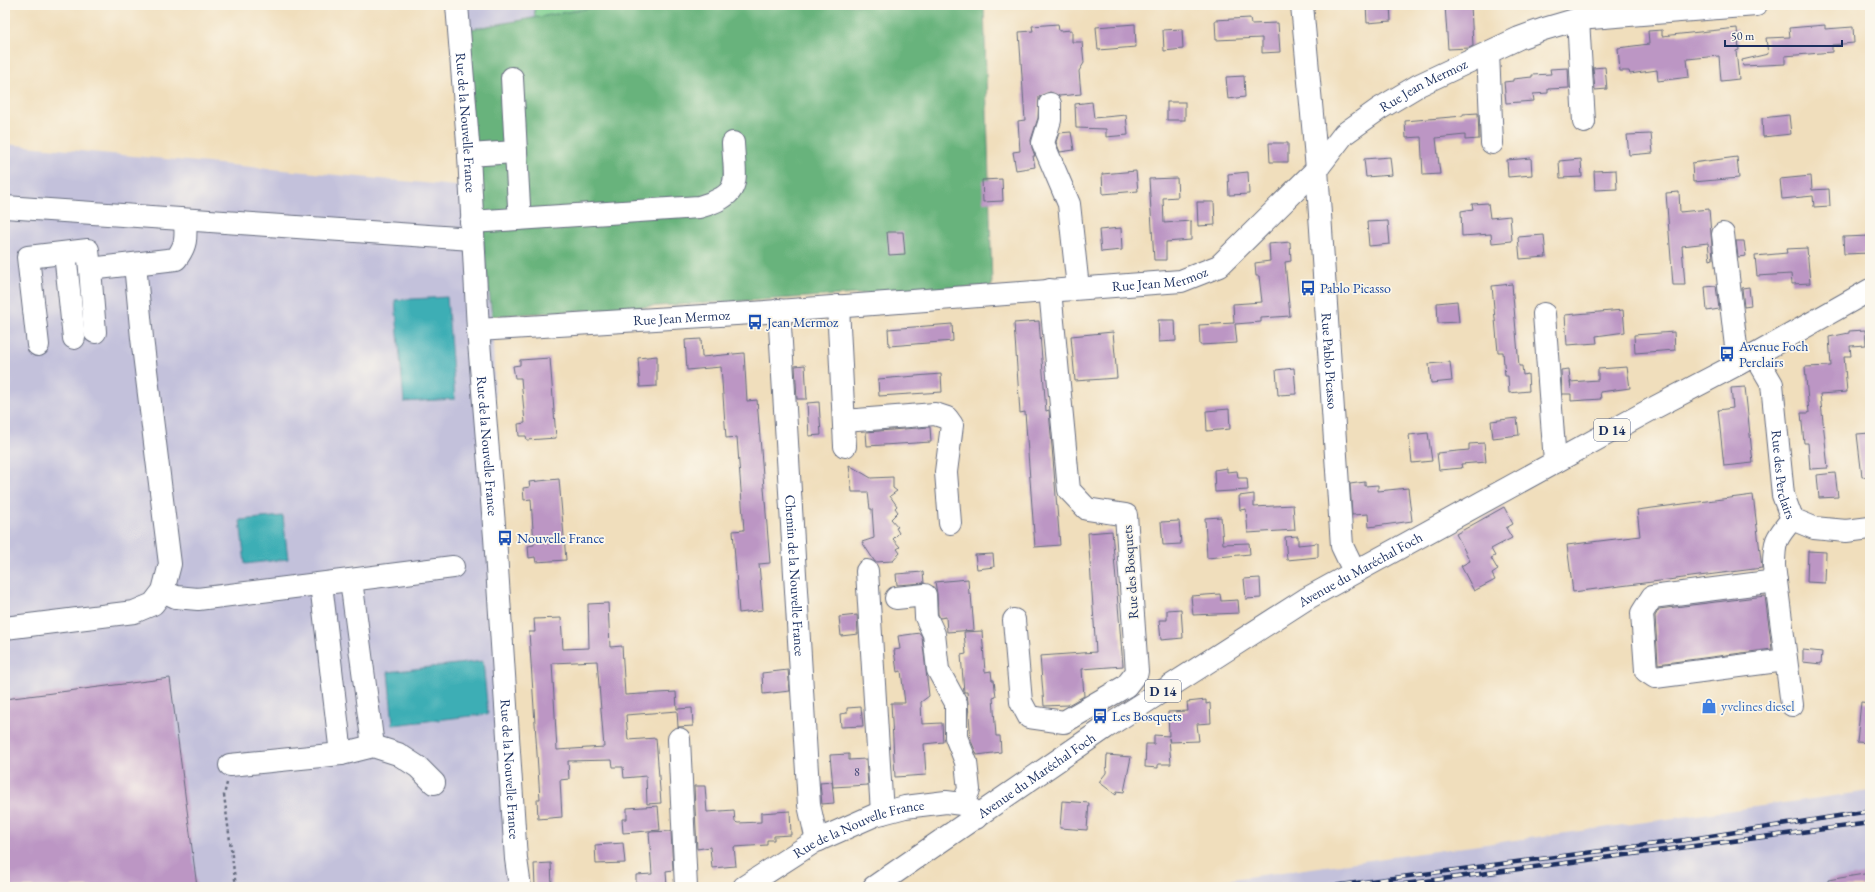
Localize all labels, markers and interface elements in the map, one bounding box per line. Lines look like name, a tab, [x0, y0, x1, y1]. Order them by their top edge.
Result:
scale bar	[1725, 22, 1842, 48]
text: 50 m	[1731, 28, 1755, 44]
street label: Rue de la Nouvelle France	[452, 52, 480, 194]
street label: Rue Jean Mermoz	[1376, 54, 1471, 116]
street label: Rue Jean Mermoz	[1111, 262, 1211, 295]
bus stop icon: Pablo Picasso	[1299, 279, 1317, 297]
place label: Pablo Picasso	[1320, 279, 1391, 297]
street label: Rue Jean Mermoz	[633, 305, 731, 329]
street label: Rue Pablo Picasso	[1318, 312, 1342, 410]
bus stop icon: Jean Mermoz	[746, 313, 764, 331]
place label: Jean Mermoz	[766, 313, 839, 331]
place label: Avenue Foch Perclairs	[1738, 337, 1809, 371]
bus stop icon: Avenue Foch Perclairs	[1718, 345, 1736, 363]
street label: Rue de la Nouvelle France	[473, 375, 502, 517]
road number: D 14	[1594, 419, 1630, 441]
street label: Rue des Perclairs	[1768, 429, 1800, 522]
street label: Chemin de la Nouvelle France	[781, 494, 809, 657]
street label: Rue des Bosquets	[1118, 524, 1142, 620]
street label: Avenue du Maréchal Foch	[1293, 528, 1426, 611]
bus stop icon: Nouvelle France	[496, 529, 514, 547]
place label: Nouvelle France	[517, 529, 605, 547]
road number: D 14	[1145, 680, 1181, 702]
shop icon: yvelines diesel	[1700, 697, 1718, 715]
place label: yvelines diesel	[1721, 697, 1795, 715]
street label: Rue de la Nouvelle France	[497, 699, 524, 840]
bus stop icon: Les Bosquets	[1091, 707, 1109, 725]
place label: Les Bosquets	[1112, 707, 1182, 725]
street label: Avenue du Maréchal Foch	[973, 728, 1099, 823]
house number: 8	[854, 764, 860, 780]
street label: Rue de la Nouvelle France	[789, 796, 926, 862]

